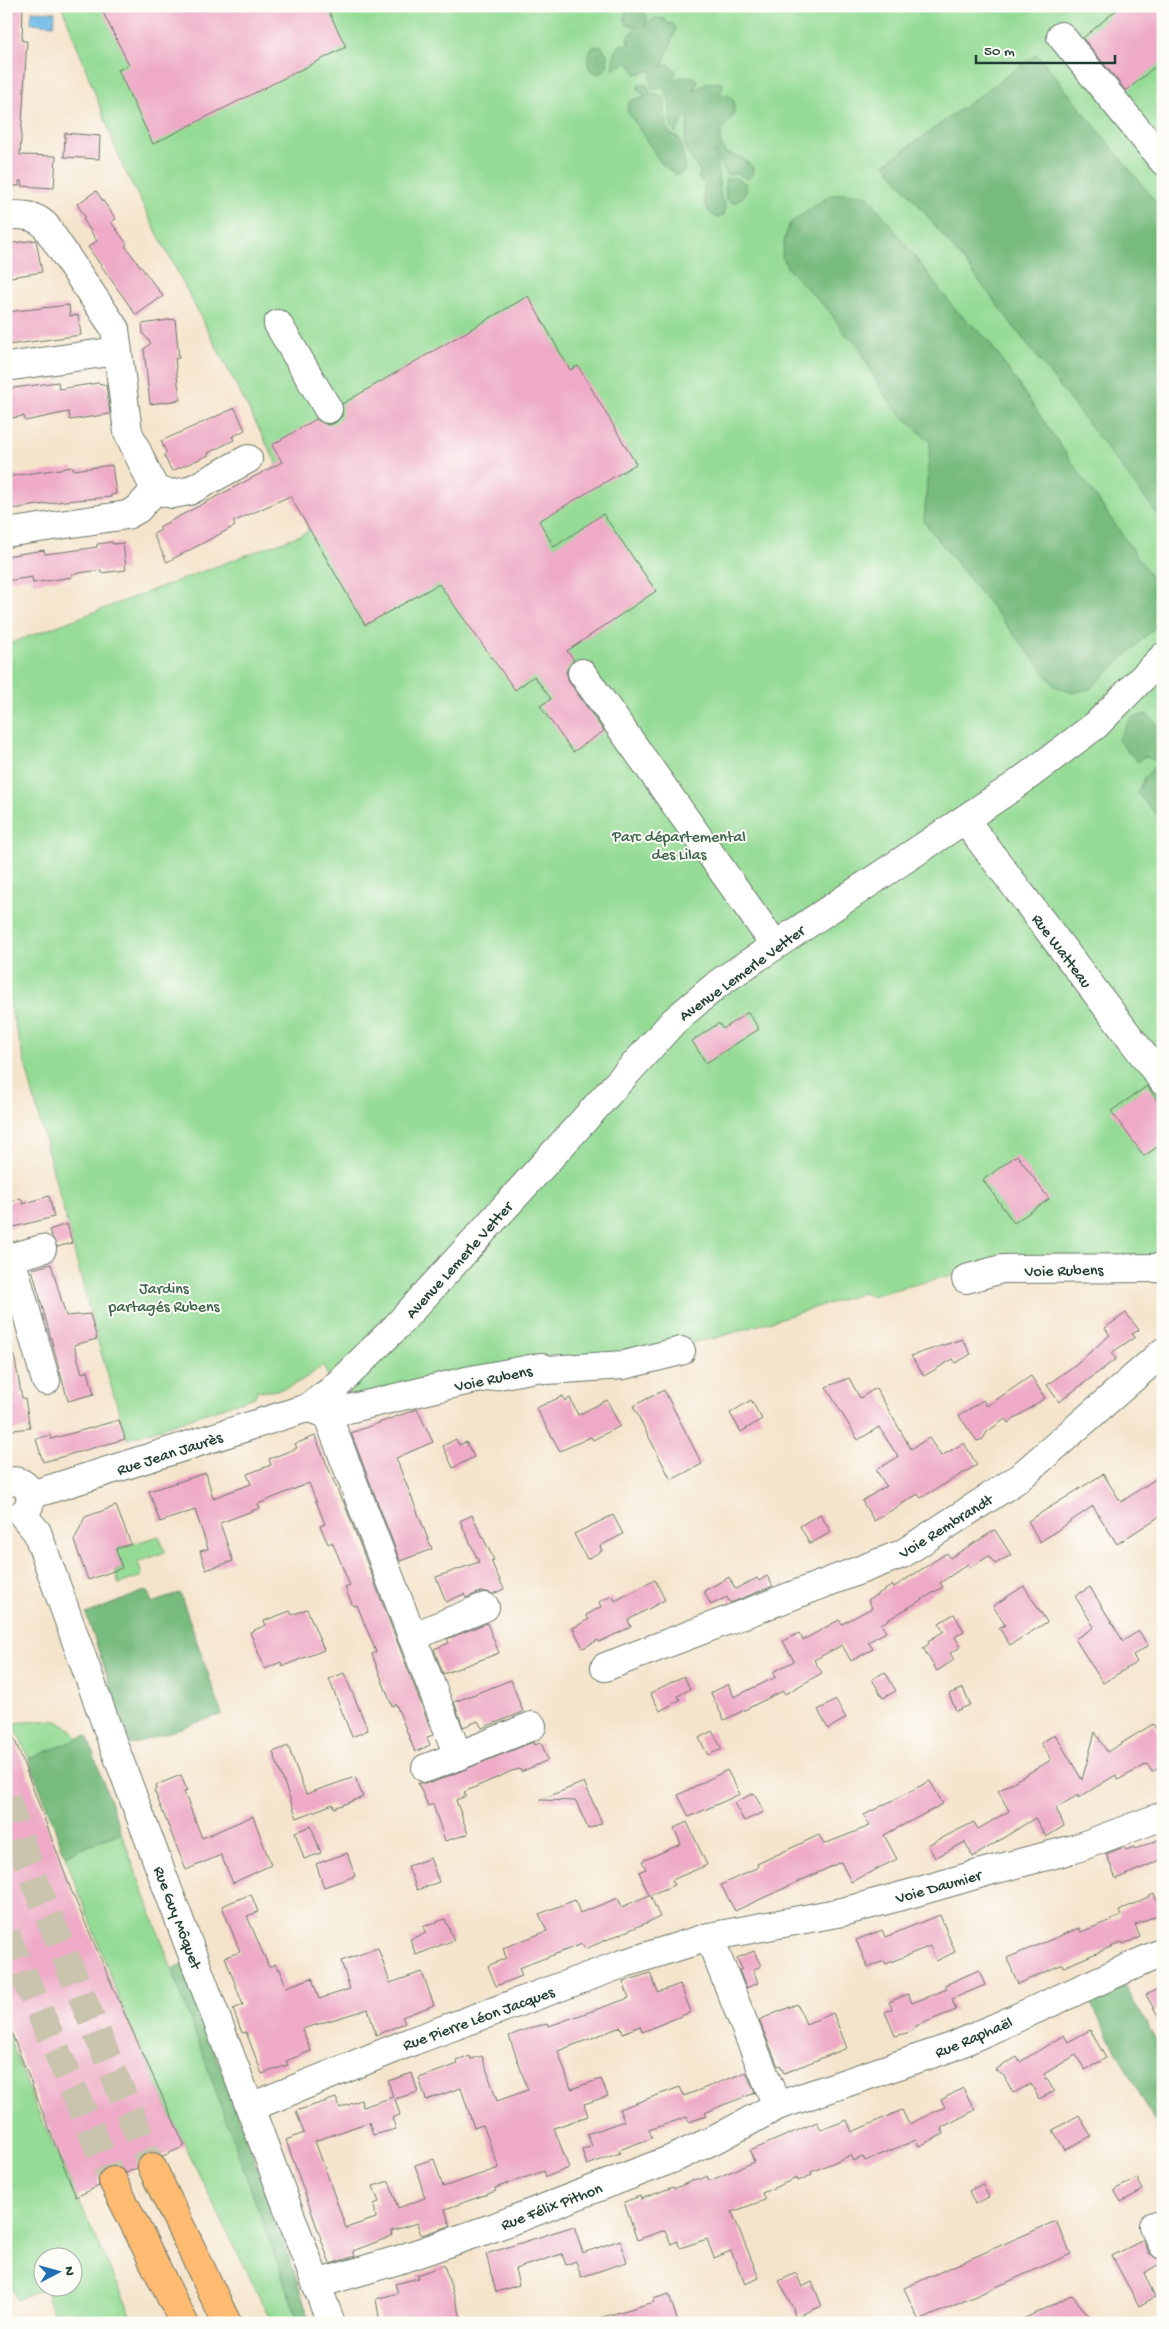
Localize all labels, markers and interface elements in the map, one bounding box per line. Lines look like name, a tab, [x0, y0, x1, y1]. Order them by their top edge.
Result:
scale bar	[976, 32, 1115, 64]
text: 50 m	[984, 43, 1015, 61]
park label: Parc départemental des Lilas	[611, 829, 746, 866]
street label: Rue Watteau	[1026, 911, 1095, 993]
street label: Avenue Lemerle Vetter	[676, 922, 811, 1027]
street label: Avenue Lemerle Vetter	[403, 1198, 519, 1324]
street label: Voie Rubens	[1023, 1262, 1105, 1283]
park label: Jardins partagés Rubens	[108, 1281, 221, 1318]
street label: Voie Rubens	[452, 1363, 535, 1398]
street label: Rue Jean Jaurès	[115, 1429, 226, 1481]
street label: Voie Rembrandt	[896, 1491, 999, 1565]
street label: Rue Guy Môquet	[147, 1864, 205, 1974]
street label: Voie Daumier	[893, 1867, 985, 1910]
street label: Rue Pierre Léon Jacques	[401, 1984, 559, 2057]
street label: Rue Raphaël	[933, 2014, 1016, 2064]
street label: Rue Félix Pithon	[499, 2180, 606, 2236]
north arrow	[32, 2246, 82, 2296]
text: N	[60, 2265, 77, 2276]

